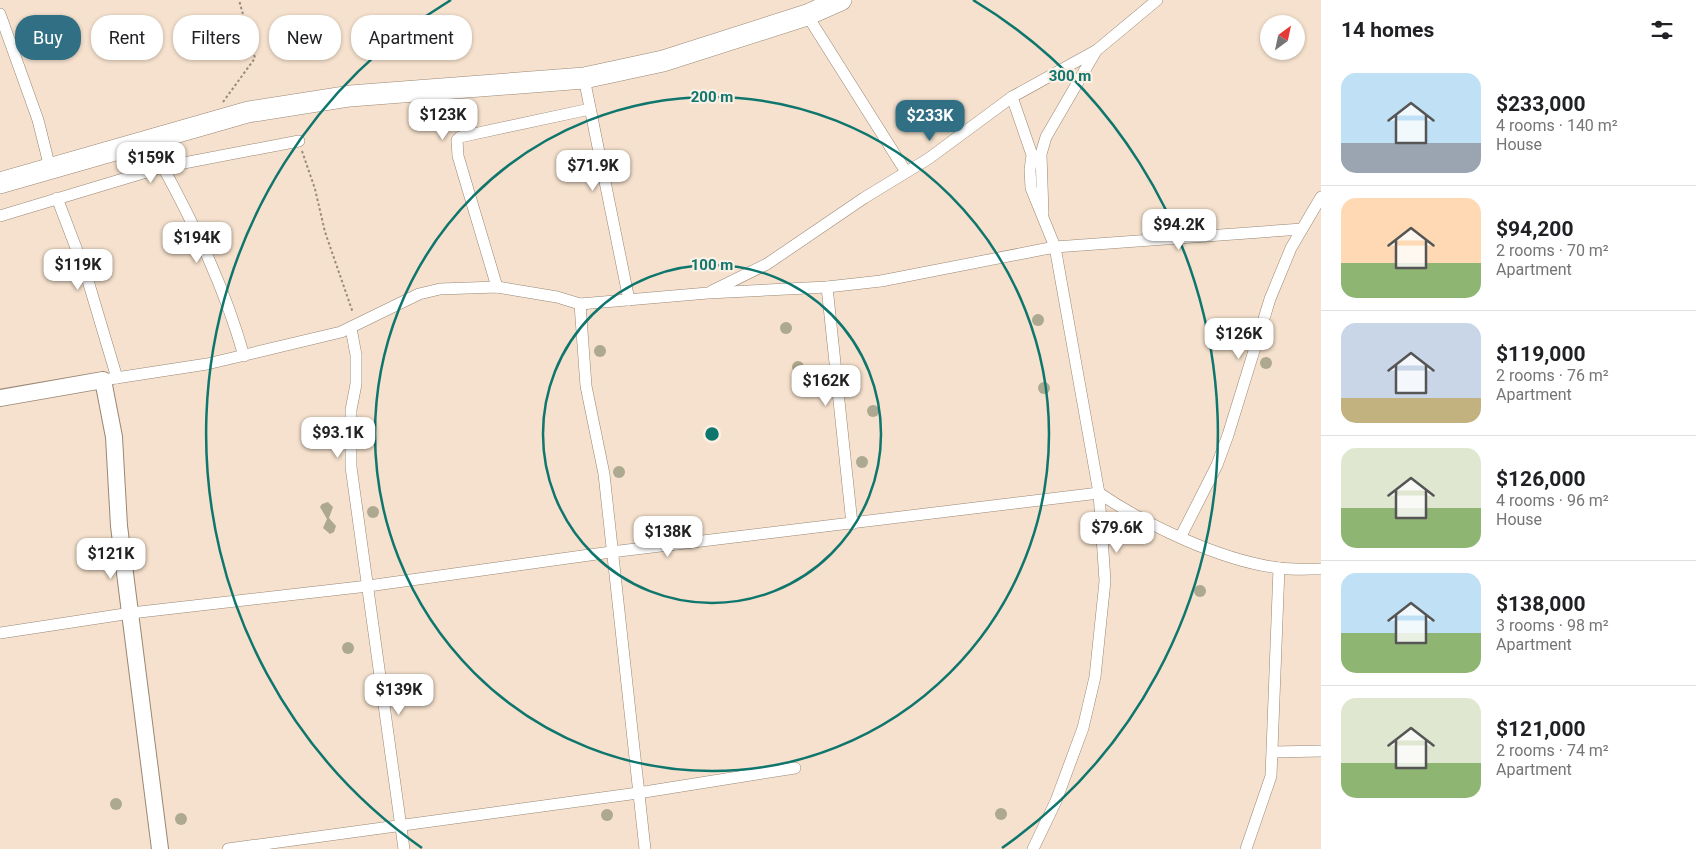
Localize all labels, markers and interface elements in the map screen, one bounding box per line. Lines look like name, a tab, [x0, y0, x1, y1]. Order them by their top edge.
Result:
chip: Buy	[15, 15, 81, 60]
chip: Rent	[91, 15, 163, 60]
chip: Filters	[173, 15, 259, 60]
chip: New	[269, 15, 341, 60]
chip: Apartment	[351, 15, 472, 60]
north arrow	[1260, 15, 1305, 60]
map controls	[1260, 15, 1305, 60]
icon: filters	[1648, 16, 1676, 44]
text: 14 homes	[1341, 18, 1434, 42]
text: 300 m	[1049, 67, 1091, 85]
text: 200 m	[691, 88, 733, 106]
text: $233,000	[1496, 92, 1586, 116]
icon: home	[1381, 93, 1441, 153]
pin: $123K	[408, 98, 478, 141]
pin: $233K	[895, 100, 965, 142]
text: $123K	[420, 105, 466, 124]
text: $233K	[907, 106, 953, 125]
text: 4 rooms · 140 m²	[1496, 116, 1618, 135]
text: House	[1496, 135, 1542, 154]
pin: $159K	[116, 142, 186, 184]
text: $159K	[128, 148, 174, 167]
pin: $71.9K	[552, 150, 634, 192]
text: $71.9K	[567, 156, 619, 175]
pin: $94.2K	[1138, 208, 1220, 251]
text: $94.2K	[1153, 215, 1205, 234]
text: $94,200	[1496, 217, 1573, 241]
icon: home	[1381, 218, 1441, 278]
pin: $194K	[162, 222, 232, 264]
text: $194K	[174, 228, 220, 247]
text: 2 rooms · 70 m²	[1496, 241, 1609, 260]
pin: $119K	[43, 248, 113, 291]
text: $119K	[55, 255, 101, 274]
text: 100 m	[691, 256, 733, 274]
text: Apartment	[1496, 260, 1572, 279]
pin: $126K	[1204, 318, 1274, 360]
text: $126K	[1216, 324, 1262, 343]
text: $119,000	[1496, 342, 1586, 366]
icon: home	[1381, 343, 1441, 403]
pin: $162K	[791, 364, 861, 407]
text: 2 rooms · 76 m²	[1496, 366, 1609, 385]
text: $162K	[803, 371, 849, 390]
text: Apartment	[1496, 385, 1572, 404]
pin: $93.1K	[297, 416, 379, 459]
text: $93.1K	[312, 423, 364, 442]
centre of rings	[703, 425, 721, 443]
text: $126,000	[1496, 467, 1586, 491]
icon: home	[1381, 468, 1441, 528]
text: 4 rooms · 96 m²	[1496, 491, 1609, 510]
text: House	[1496, 510, 1542, 529]
pin: $79.6K	[1076, 512, 1158, 554]
pin: $138K	[633, 516, 703, 558]
text: $79.6K	[1091, 518, 1143, 537]
text: $138K	[645, 522, 691, 541]
pin: $121K	[76, 538, 146, 580]
text: $121K	[88, 544, 134, 563]
text: $138,000	[1496, 592, 1586, 616]
icon: home	[1381, 593, 1441, 653]
text: 3 rooms · 98 m²	[1496, 616, 1609, 635]
text: Apartment	[1496, 635, 1572, 654]
pin: $139K	[364, 674, 434, 716]
text: $139K	[376, 680, 422, 699]
text: $121,000	[1496, 717, 1586, 741]
icon: home	[1381, 718, 1441, 778]
text: 2 rooms · 74 m²	[1496, 741, 1609, 760]
text: Apartment	[1496, 760, 1572, 779]

